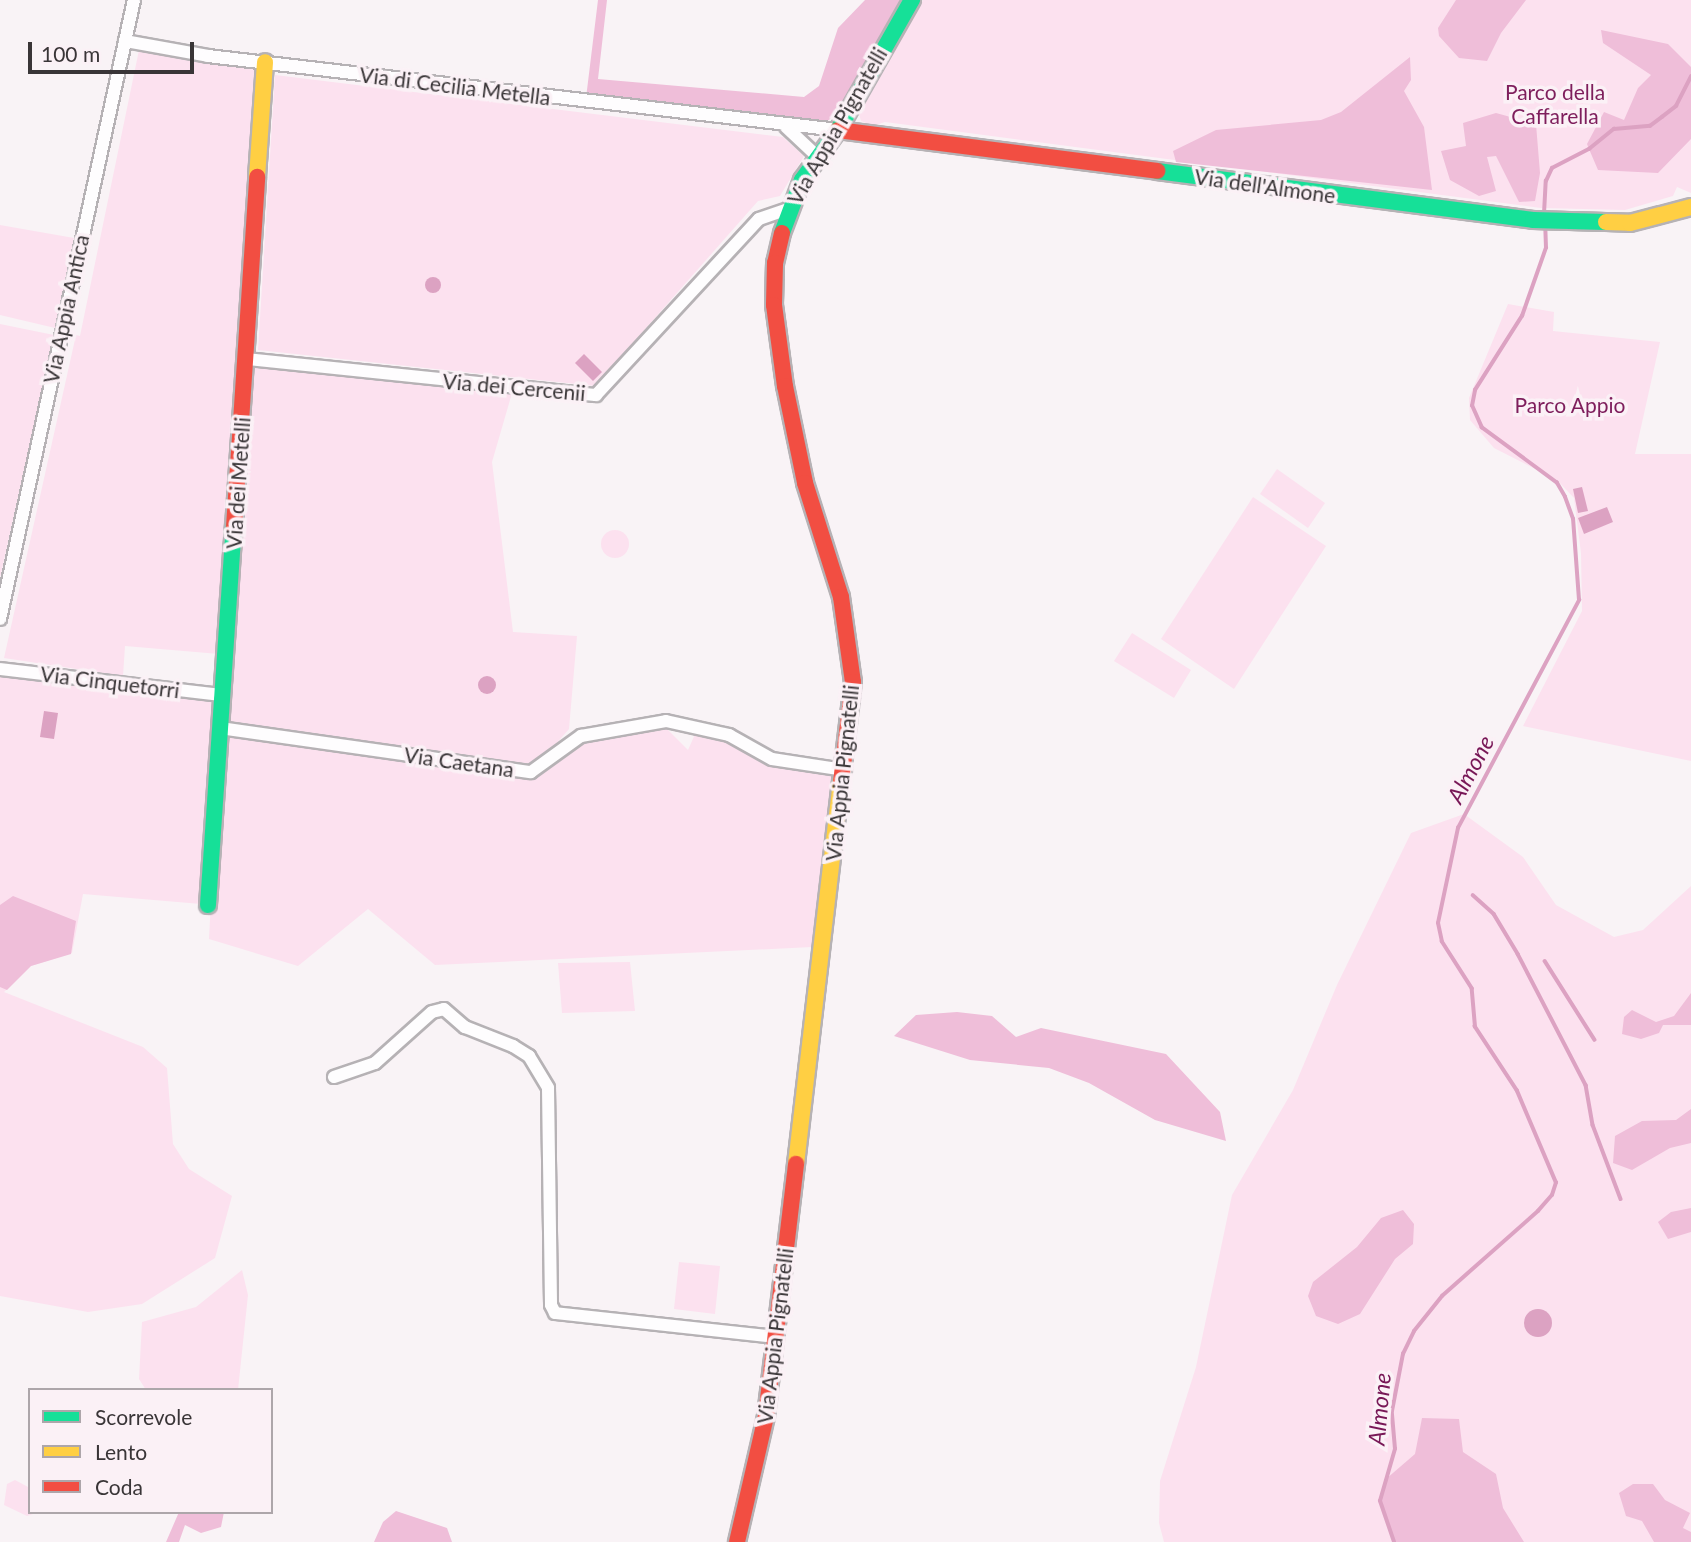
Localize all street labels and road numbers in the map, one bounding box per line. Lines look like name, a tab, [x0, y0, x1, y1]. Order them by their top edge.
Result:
street label: Via Appia Pignatelli	[782, 43, 892, 209]
street label: Via di Cecilia Metella	[358, 62, 552, 110]
street label: Via dell'Almone	[1193, 164, 1337, 208]
street label: Via Appia Antica	[38, 232, 94, 386]
street label: Via dei Cercenii	[442, 368, 586, 406]
street label: Via dei Metelli	[221, 416, 255, 550]
street label: Via Cinquetorri	[39, 661, 181, 703]
street label: Via Appia Pignatelli	[820, 683, 864, 863]
street label: Via Caetana	[402, 742, 516, 782]
street label: Via Appia Pignatelli	[752, 1246, 798, 1426]

